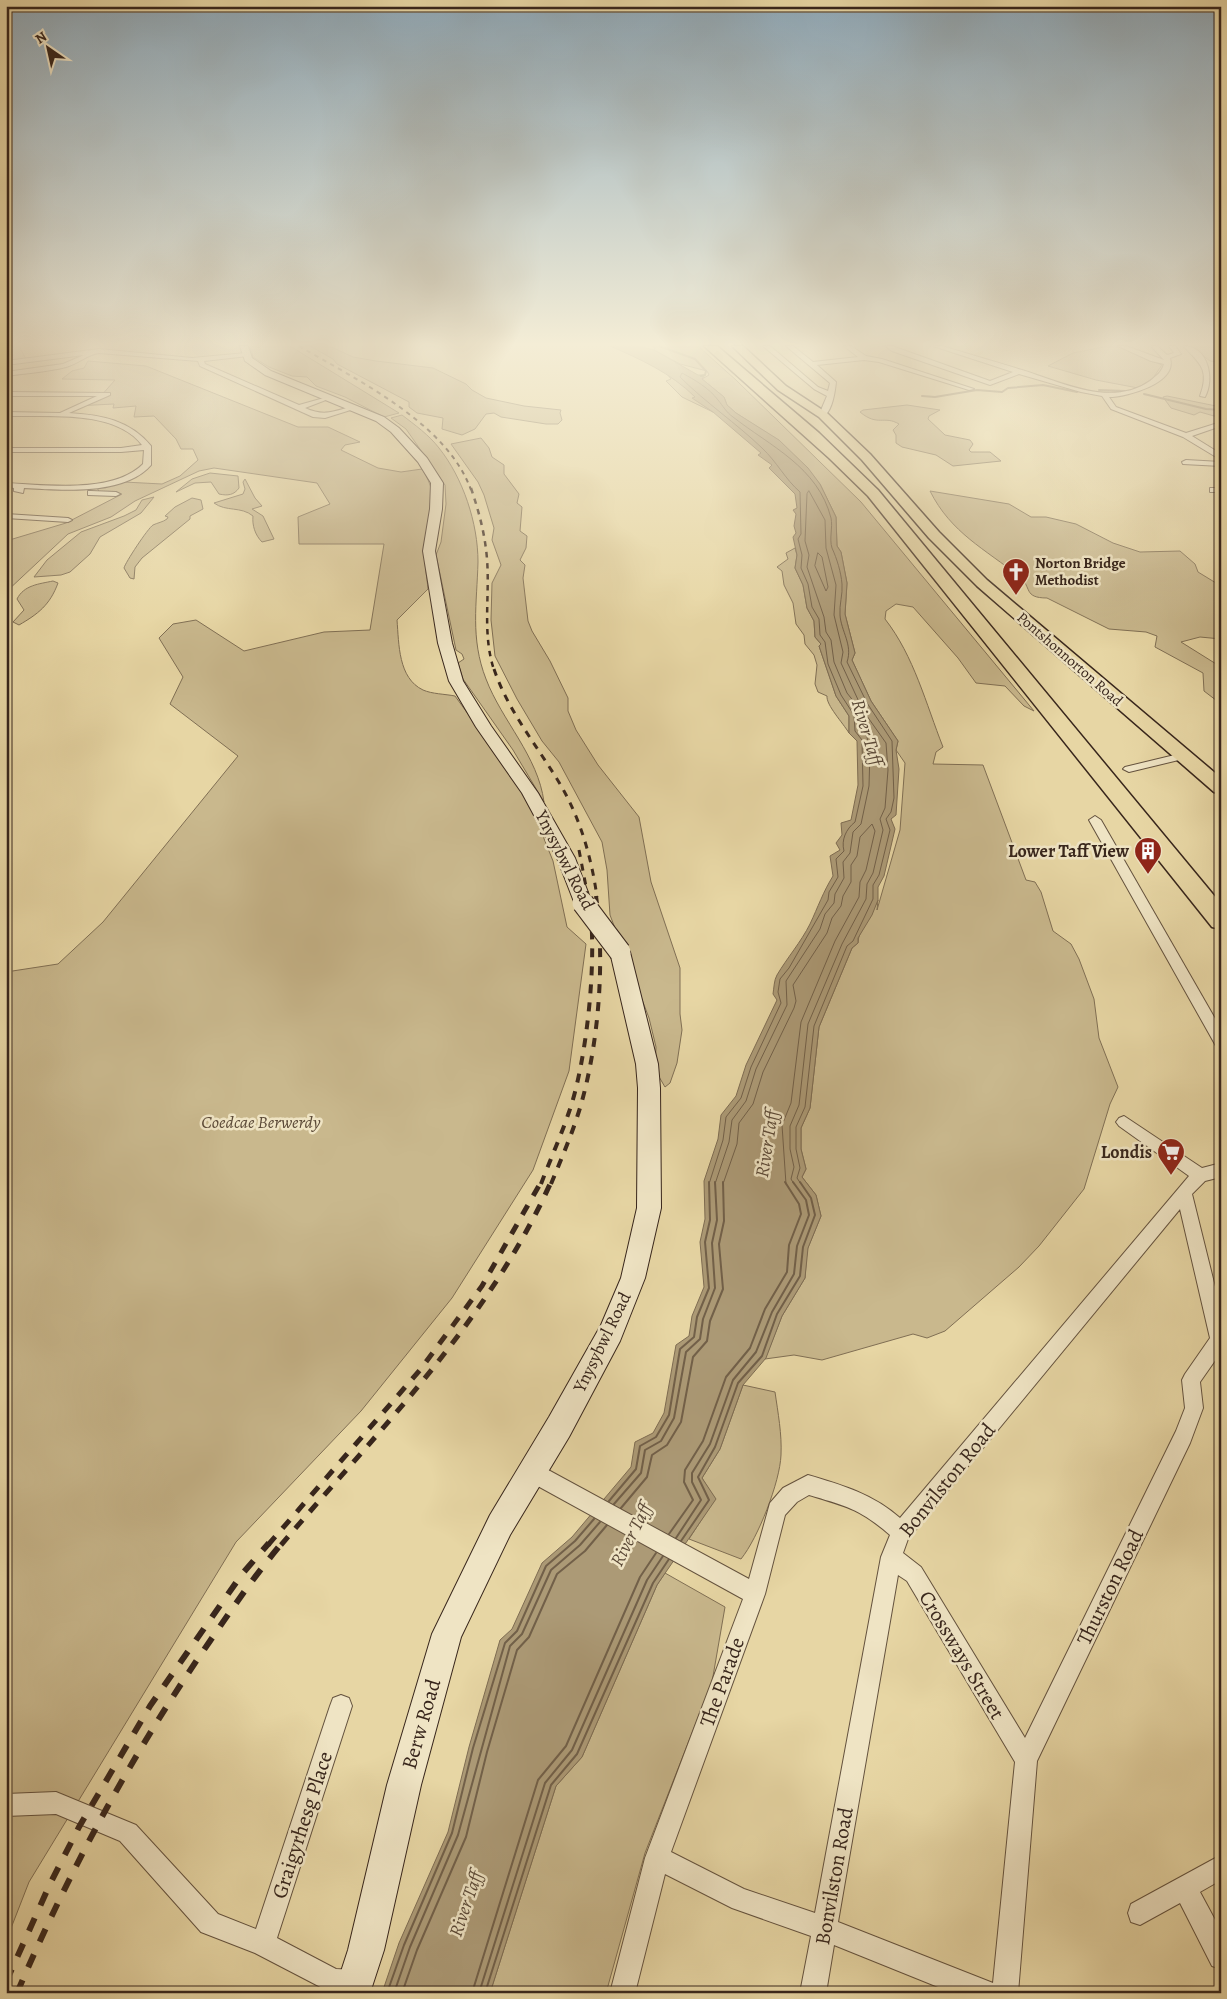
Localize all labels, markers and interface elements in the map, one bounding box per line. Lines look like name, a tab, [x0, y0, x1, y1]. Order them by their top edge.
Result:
north arrow	[22, 22, 72, 72]
text: N	[31, 27, 51, 48]
place label: Norton Bridge Methodist	[1035, 553, 1126, 590]
church icon: Norton Bridge Methodist	[1001, 557, 1031, 596]
street label: Pontshonnorton Road	[1013, 607, 1128, 711]
water label: River Taff	[845, 696, 891, 772]
street label: Ynysybwl Road	[529, 805, 601, 914]
building icon: Lower Taff View	[1133, 836, 1163, 875]
place label: Lower Taff View	[1008, 839, 1130, 863]
water label: River Taff	[749, 1105, 786, 1179]
park label: Coedcae Berwerdy	[201, 1110, 321, 1134]
supermarket icon: Londis	[1156, 1137, 1186, 1176]
place label: Londis	[1101, 1140, 1152, 1164]
street label: Ynysybwl Road	[567, 1288, 637, 1397]
street label: Bonvilston Road	[892, 1416, 1002, 1543]
water label: River Taff	[604, 1495, 660, 1571]
street label: Thurston Road	[1070, 1524, 1150, 1650]
street label: Crossways Street	[913, 1585, 1011, 1725]
street label: The Parade	[693, 1633, 751, 1731]
street label: Berw Road	[395, 1675, 447, 1772]
street label: Graigyrhesg Place	[265, 1748, 339, 1902]
street label: Bonvilston Road	[808, 1804, 860, 1947]
water label: River Taff	[443, 1864, 491, 1940]

